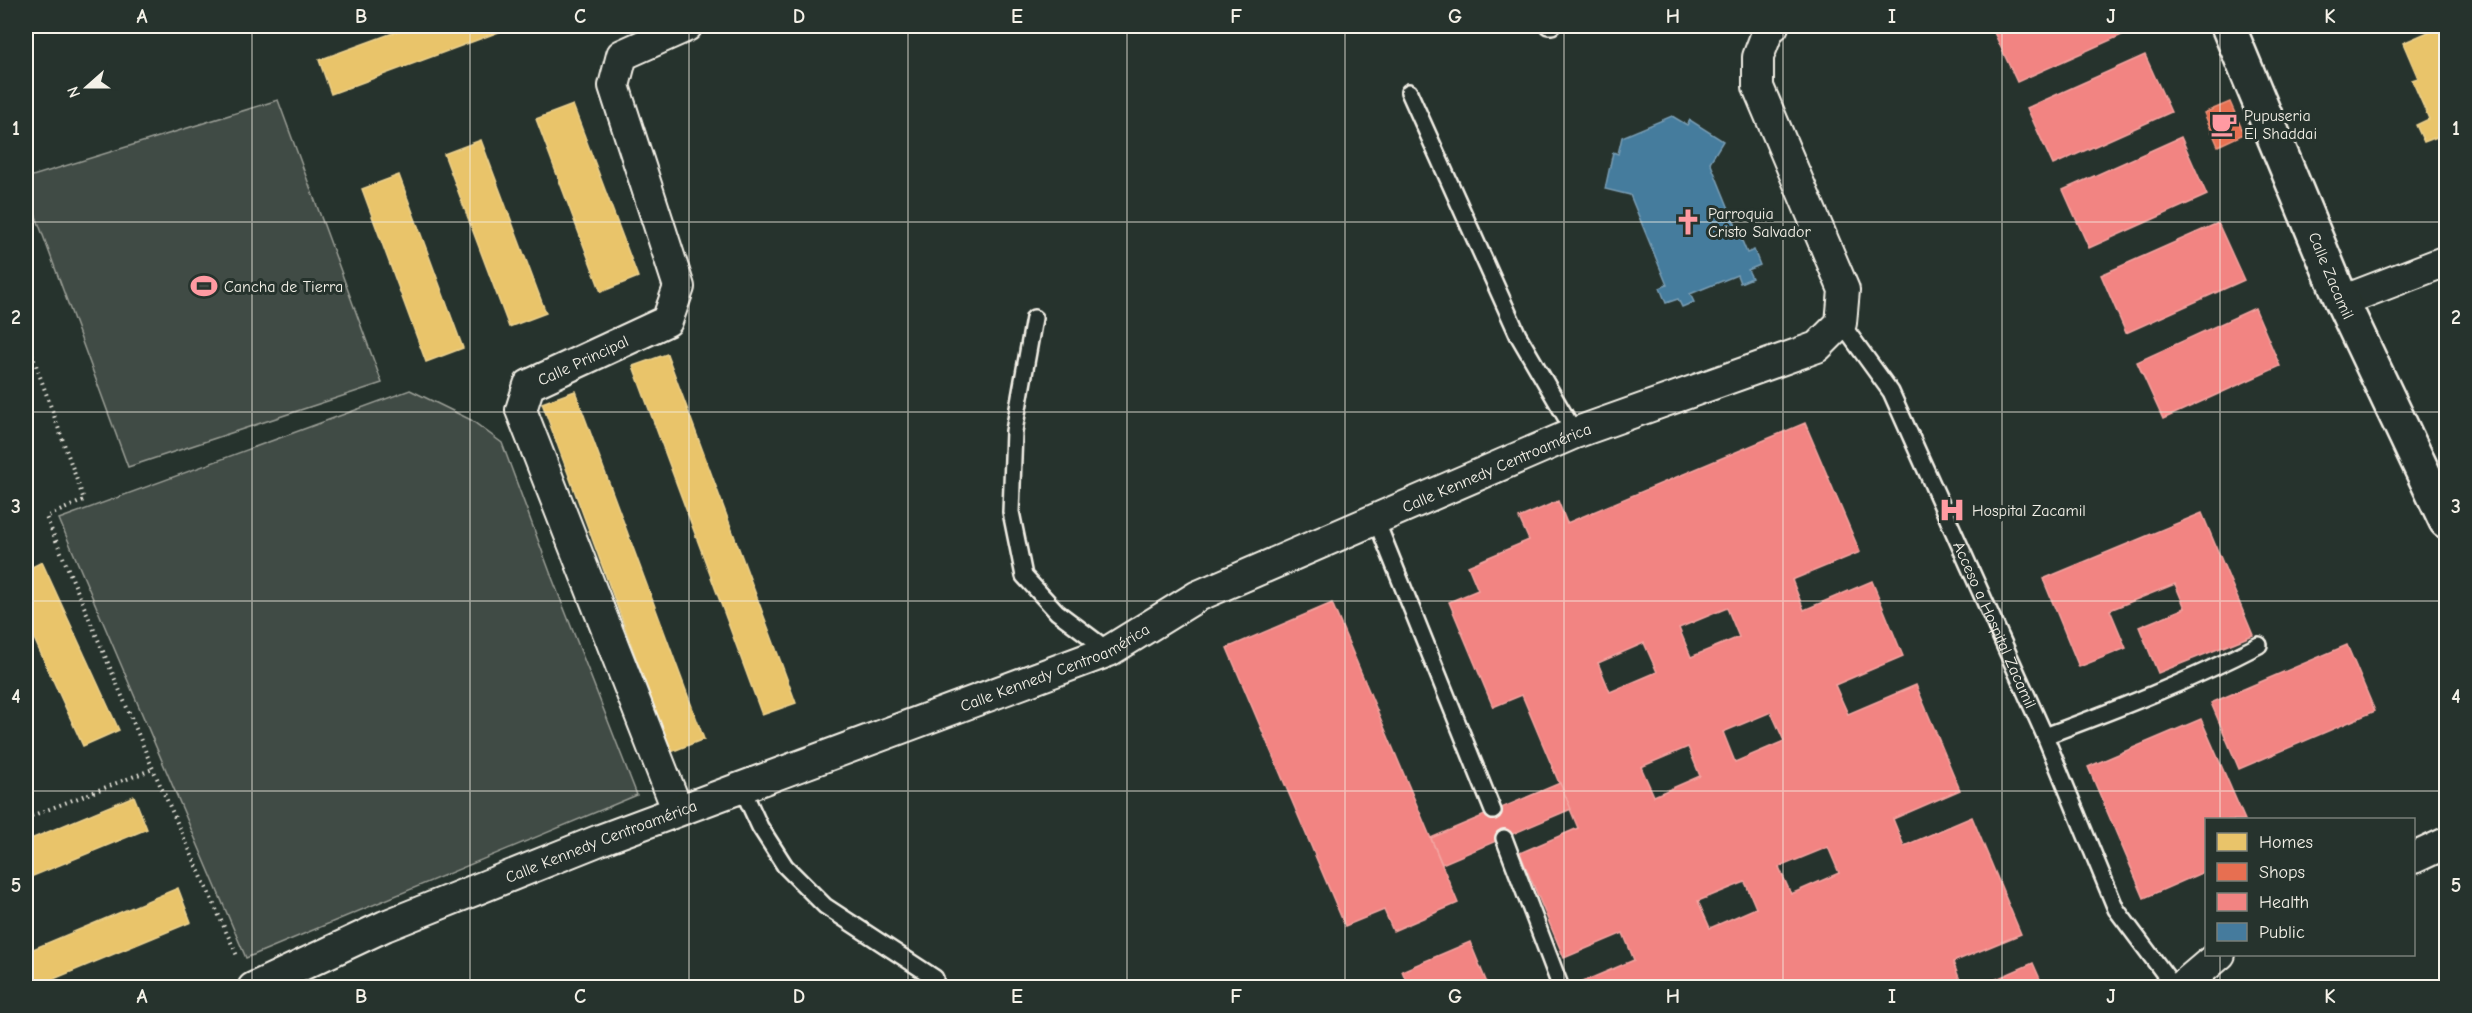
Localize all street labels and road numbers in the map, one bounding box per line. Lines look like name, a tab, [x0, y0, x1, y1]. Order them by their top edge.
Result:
street label: Calle Zacamil	[2304, 230, 2357, 322]
street label: Calle Principal	[535, 332, 631, 390]
street label: Calle Kennedy Centroamérica	[1400, 420, 1594, 517]
street label: Acceso a Hospital Zacamil	[1949, 539, 2039, 711]
street label: Calle Kennedy Centroamérica	[958, 620, 1153, 715]
street label: Calle Kennedy Centroamérica	[503, 797, 699, 887]

